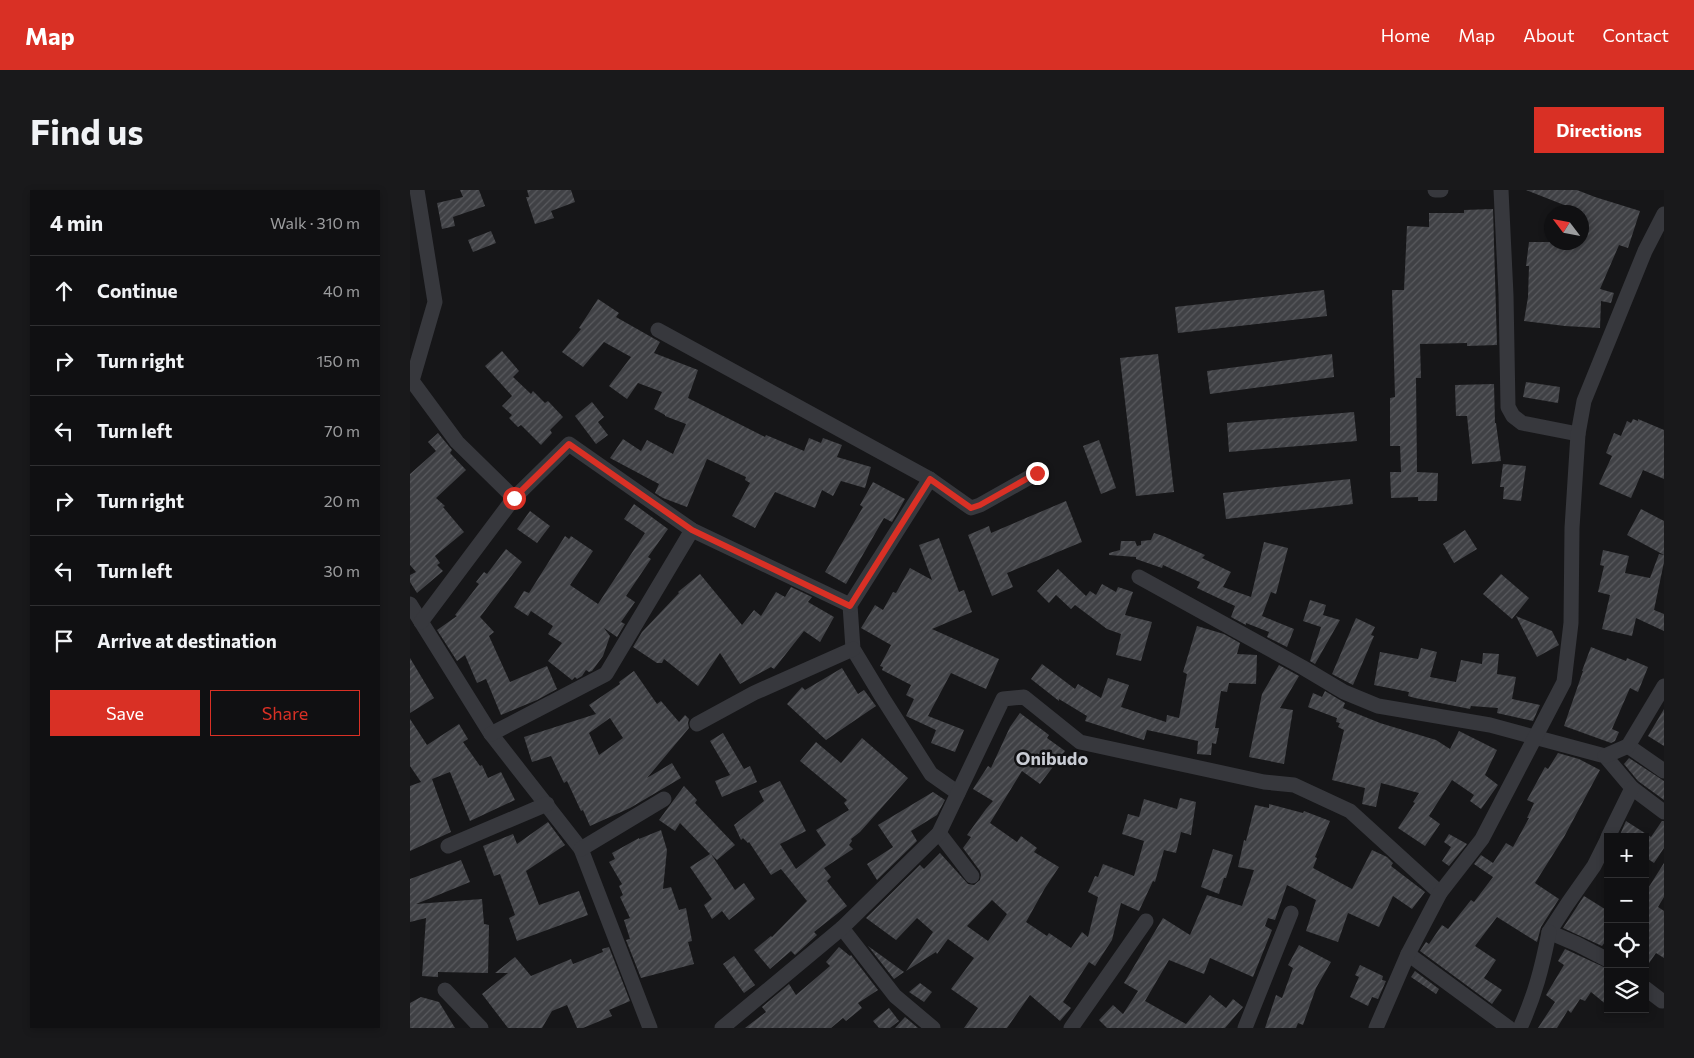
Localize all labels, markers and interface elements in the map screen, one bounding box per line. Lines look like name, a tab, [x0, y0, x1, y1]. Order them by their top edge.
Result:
text: Map	[25, 21, 75, 50]
text: Home	[1381, 24, 1430, 46]
text: Map	[1458, 24, 1495, 46]
text: About	[1523, 24, 1575, 46]
text: Contact	[1603, 24, 1669, 46]
button: Directions	[1534, 107, 1664, 153]
text: Find us	[30, 109, 144, 152]
north arrow	[1544, 205, 1589, 250]
text: 4 min	[50, 210, 103, 235]
text: Walk · 310 m	[270, 213, 360, 232]
icon: ahead	[50, 277, 78, 305]
text: Continue	[97, 279, 177, 302]
text: 40 m	[323, 281, 360, 300]
icon: right	[50, 347, 78, 375]
text: Turn right	[97, 349, 184, 372]
text: 150 m	[317, 351, 360, 370]
icon: left	[50, 417, 78, 445]
text: Turn left	[97, 419, 172, 442]
text: 70 m	[324, 421, 360, 440]
route end	[1026, 462, 1049, 485]
icon: right	[50, 487, 78, 515]
route start	[503, 487, 526, 510]
text: Turn right	[97, 489, 184, 512]
text: 20 m	[324, 491, 360, 510]
icon: left	[50, 557, 78, 585]
text: Turn left	[97, 559, 172, 582]
text: 30 m	[323, 561, 360, 580]
icon: arrive	[50, 627, 78, 655]
text: Arrive at destination	[97, 629, 277, 652]
button: Save	[50, 690, 200, 736]
button: Share	[210, 690, 360, 736]
district label: Onibudo	[1016, 747, 1088, 769]
map controls	[1604, 833, 1649, 1013]
button: +	[1604, 833, 1649, 878]
button: −	[1604, 878, 1649, 923]
button: locate	[1604, 923, 1649, 968]
button: layers	[1604, 968, 1649, 1013]

